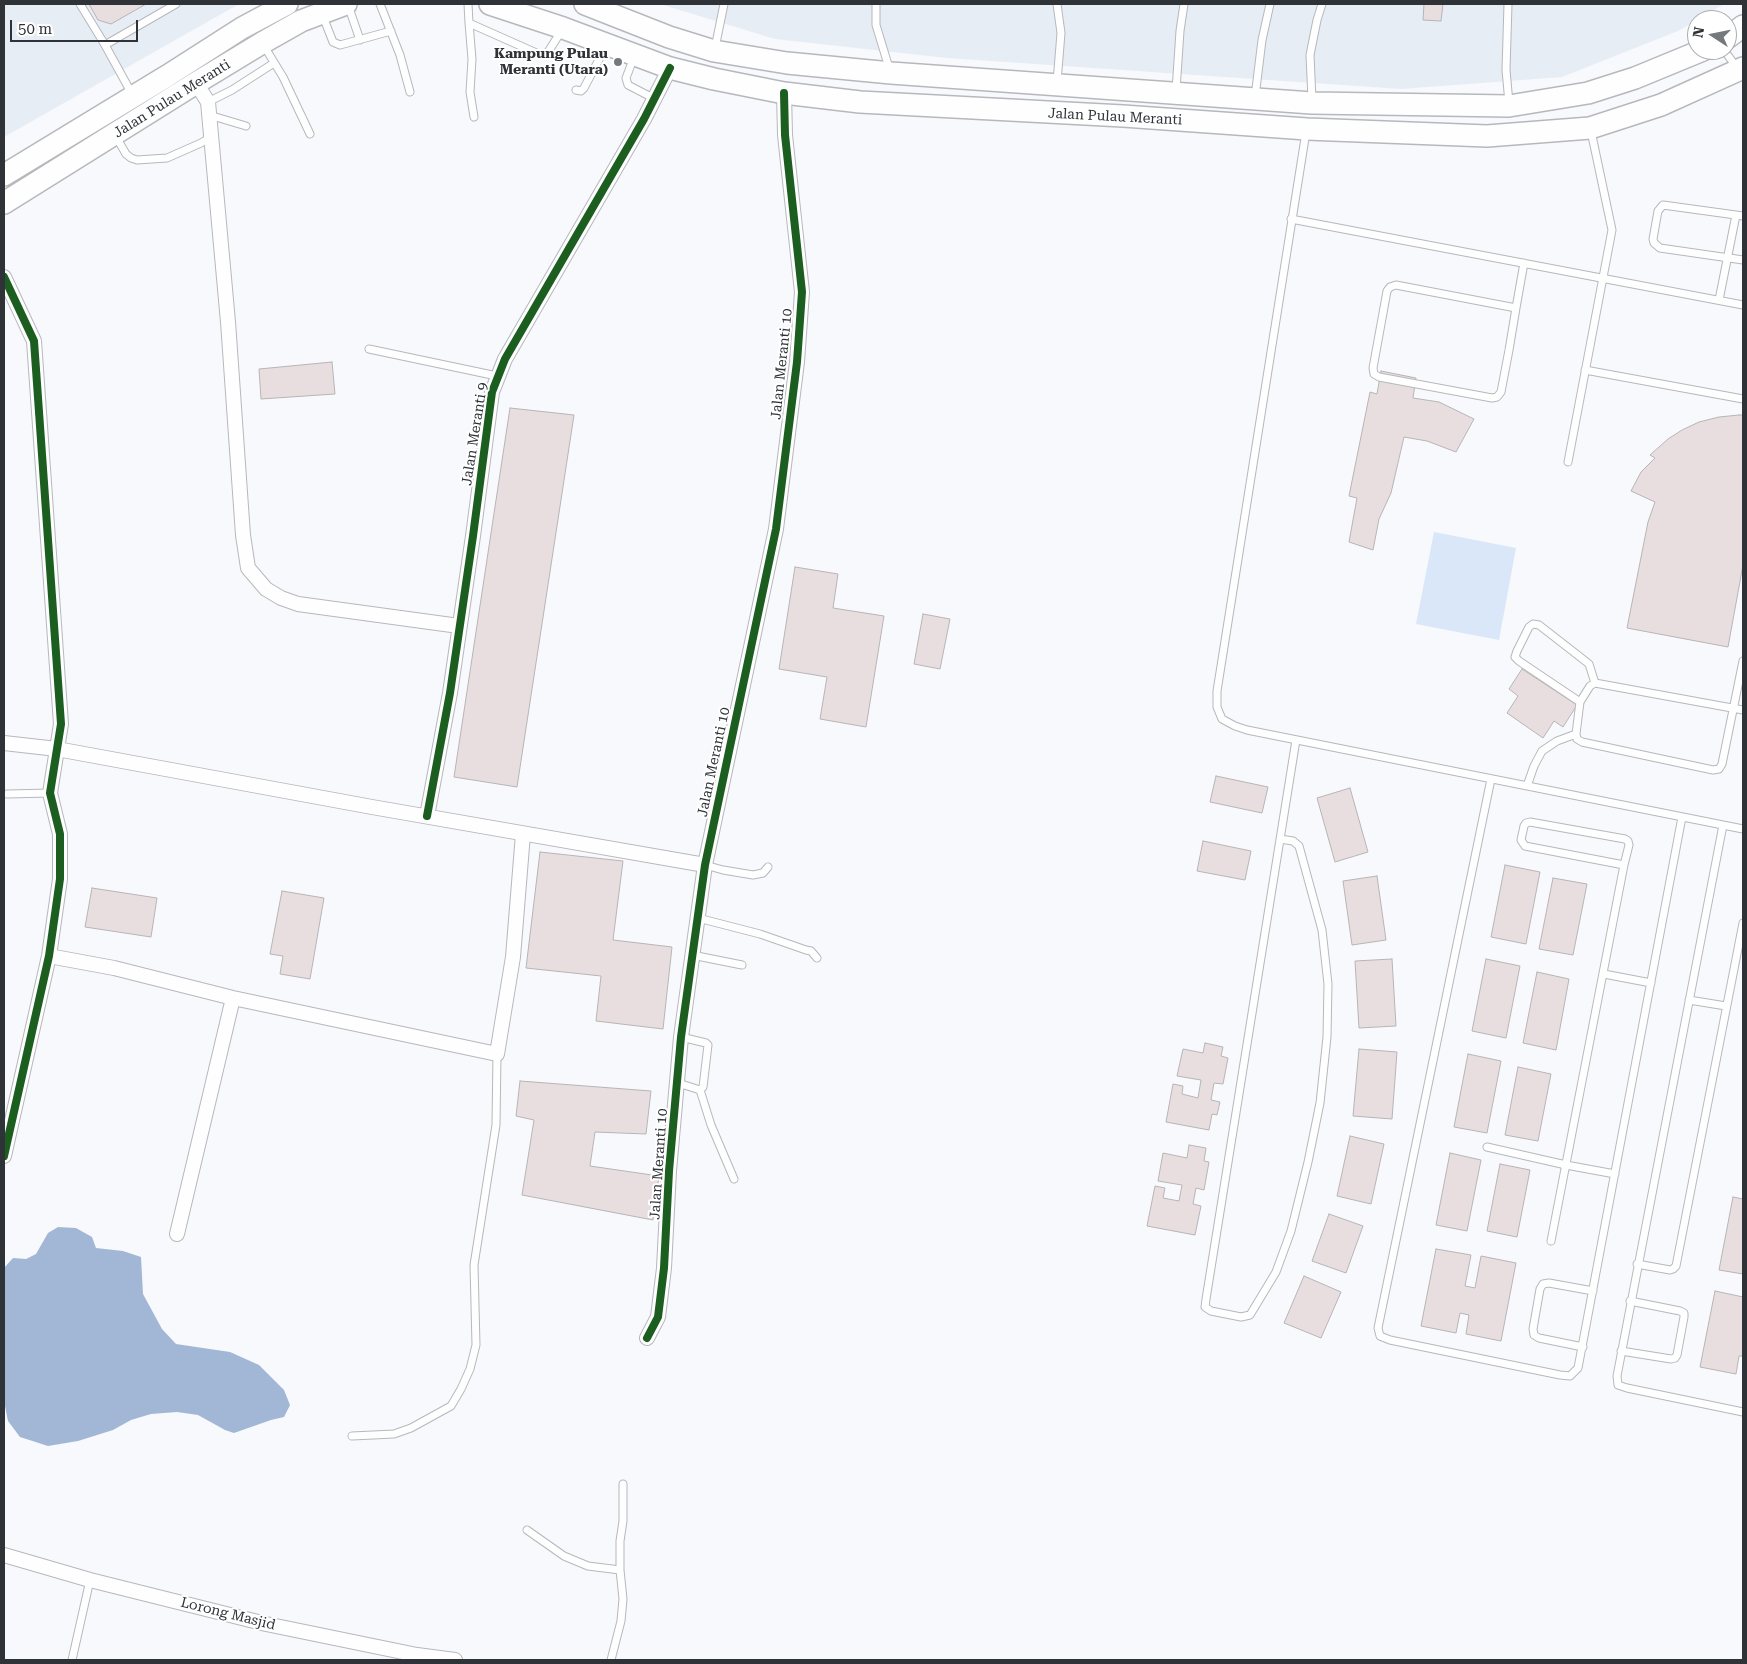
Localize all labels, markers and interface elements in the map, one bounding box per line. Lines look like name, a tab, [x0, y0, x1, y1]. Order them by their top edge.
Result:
scale bar	[12, 10, 140, 42]
north arrow	[1687, 10, 1737, 60]
text: 50 m	[18, 20, 52, 38]
text: N	[1689, 26, 1707, 39]
place label: Kampung Pulau Meranti (Utara)	[494, 46, 608, 78]
street label: Jalan Pulau Meranti	[111, 56, 233, 142]
marker: Kampung Pulau Meranti (Utara)	[612, 56, 624, 68]
street label: Jalan Pulau Meranti	[1047, 105, 1183, 129]
street label: Jalan Meranti 10	[768, 308, 796, 420]
street label: Jalan Meranti 9	[459, 381, 491, 487]
street label: Jalan Meranti 10	[694, 706, 734, 818]
street label: Jalan Meranti 10	[647, 1108, 671, 1220]
street label: Lorong Masjid	[179, 1594, 277, 1634]

